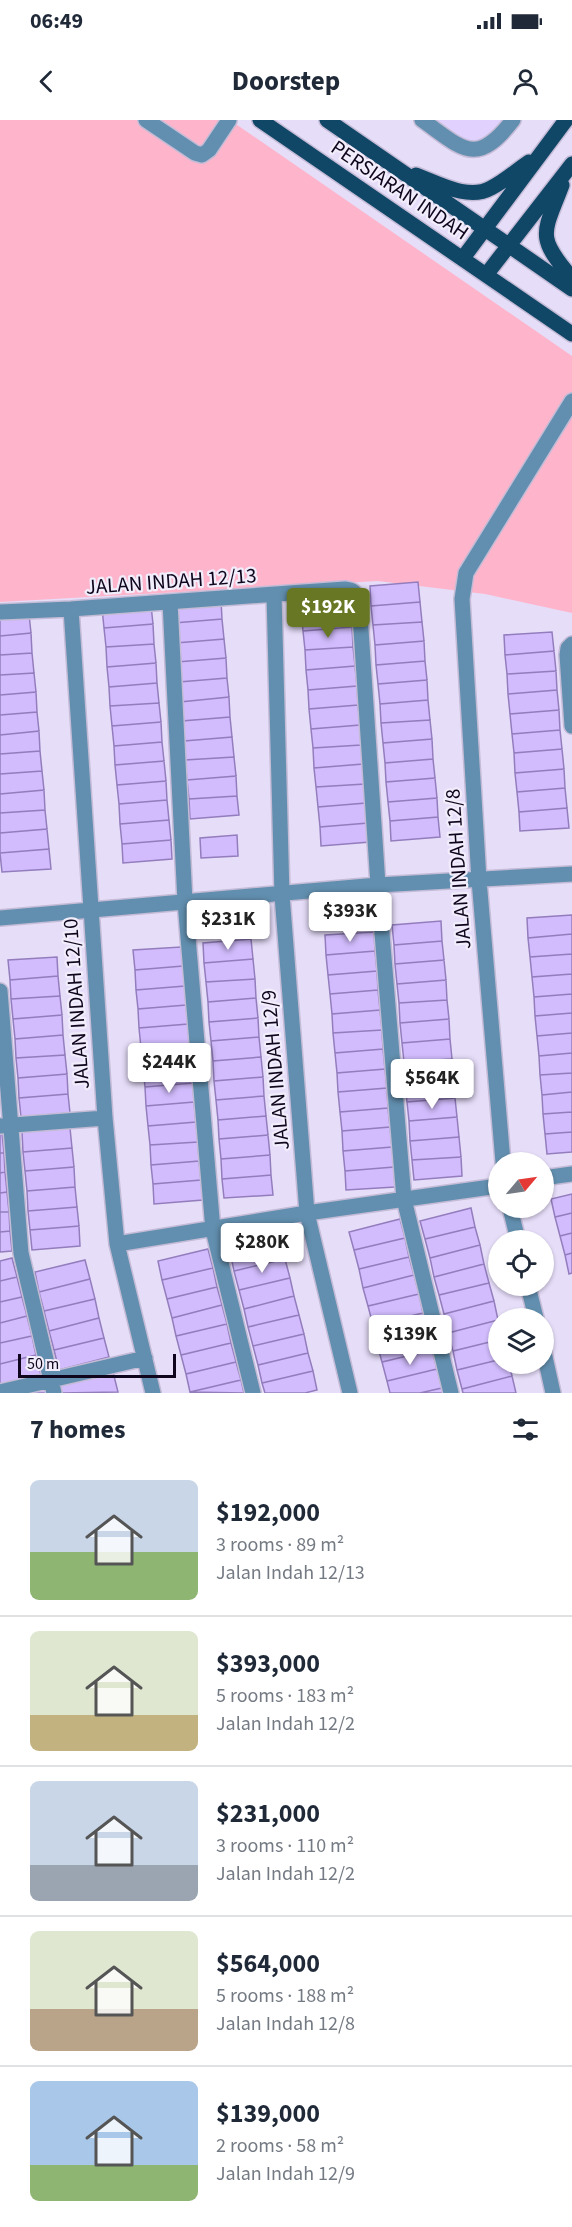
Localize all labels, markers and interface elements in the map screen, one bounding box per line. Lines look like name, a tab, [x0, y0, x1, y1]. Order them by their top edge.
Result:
text: 06:49	[30, 5, 83, 37]
text: Doorstep	[232, 62, 340, 101]
icon: back	[30, 65, 63, 98]
icon: person	[509, 65, 542, 98]
street label: PERSIARAN INDAH	[325, 133, 475, 247]
street label: JALAN INDAH 12/13	[85, 560, 257, 602]
pin: $192K	[286, 588, 370, 639]
text: $192K	[301, 593, 355, 621]
street label: JALAN INDAH 12/8	[437, 788, 479, 950]
pin: $393K	[308, 892, 392, 943]
text: $393K	[323, 897, 377, 925]
pin: $231K	[186, 900, 270, 951]
text: $231K	[201, 905, 255, 933]
street label: JALAN INDAH 12/10	[55, 918, 97, 1090]
street label: JALAN INDAH 12/9	[253, 989, 297, 1151]
pin: $244K	[127, 1043, 211, 1094]
text: $244K	[142, 1048, 196, 1076]
pin: $564K	[390, 1059, 474, 1110]
text: $564K	[405, 1064, 459, 1092]
north arrow	[488, 1152, 554, 1218]
map controls	[488, 1152, 554, 1374]
pin: $280K	[220, 1223, 304, 1274]
text: $280K	[235, 1228, 289, 1256]
button: locate	[488, 1230, 554, 1296]
button: layers	[488, 1308, 554, 1374]
pin: $139K	[368, 1315, 452, 1366]
text: $139K	[383, 1320, 437, 1348]
scale bar	[18, 1351, 176, 1378]
text: 50 m	[27, 1353, 59, 1375]
text: 7 homes	[30, 1411, 125, 1448]
icon: filters	[509, 1413, 542, 1446]
text: $192,000	[216, 1494, 320, 1531]
icon: home	[78, 1504, 150, 1576]
text: 3 rooms · 89 m²	[216, 1531, 344, 1559]
text: Jalan Indah 12/13	[216, 1559, 365, 1587]
text: $393,000	[216, 1645, 320, 1682]
icon: home	[78, 1655, 150, 1727]
text: 5 rooms · 183 m²	[216, 1682, 354, 1710]
text: Jalan Indah 12/2	[216, 1710, 355, 1738]
text: $231,000	[216, 1795, 320, 1832]
icon: home	[78, 1805, 150, 1877]
text: 3 rooms · 110 m²	[216, 1832, 354, 1860]
text: Jalan Indah 12/2	[216, 1860, 355, 1888]
text: $564,000	[216, 1945, 320, 1982]
icon: home	[78, 1955, 150, 2027]
text: 5 rooms · 188 m²	[216, 1982, 354, 2010]
text: Jalan Indah 12/8	[216, 2010, 355, 2038]
text: $139,000	[216, 2095, 320, 2132]
icon: home	[78, 2105, 150, 2177]
text: 2 rooms · 58 m²	[216, 2132, 344, 2160]
text: Jalan Indah 12/9	[216, 2160, 355, 2188]

